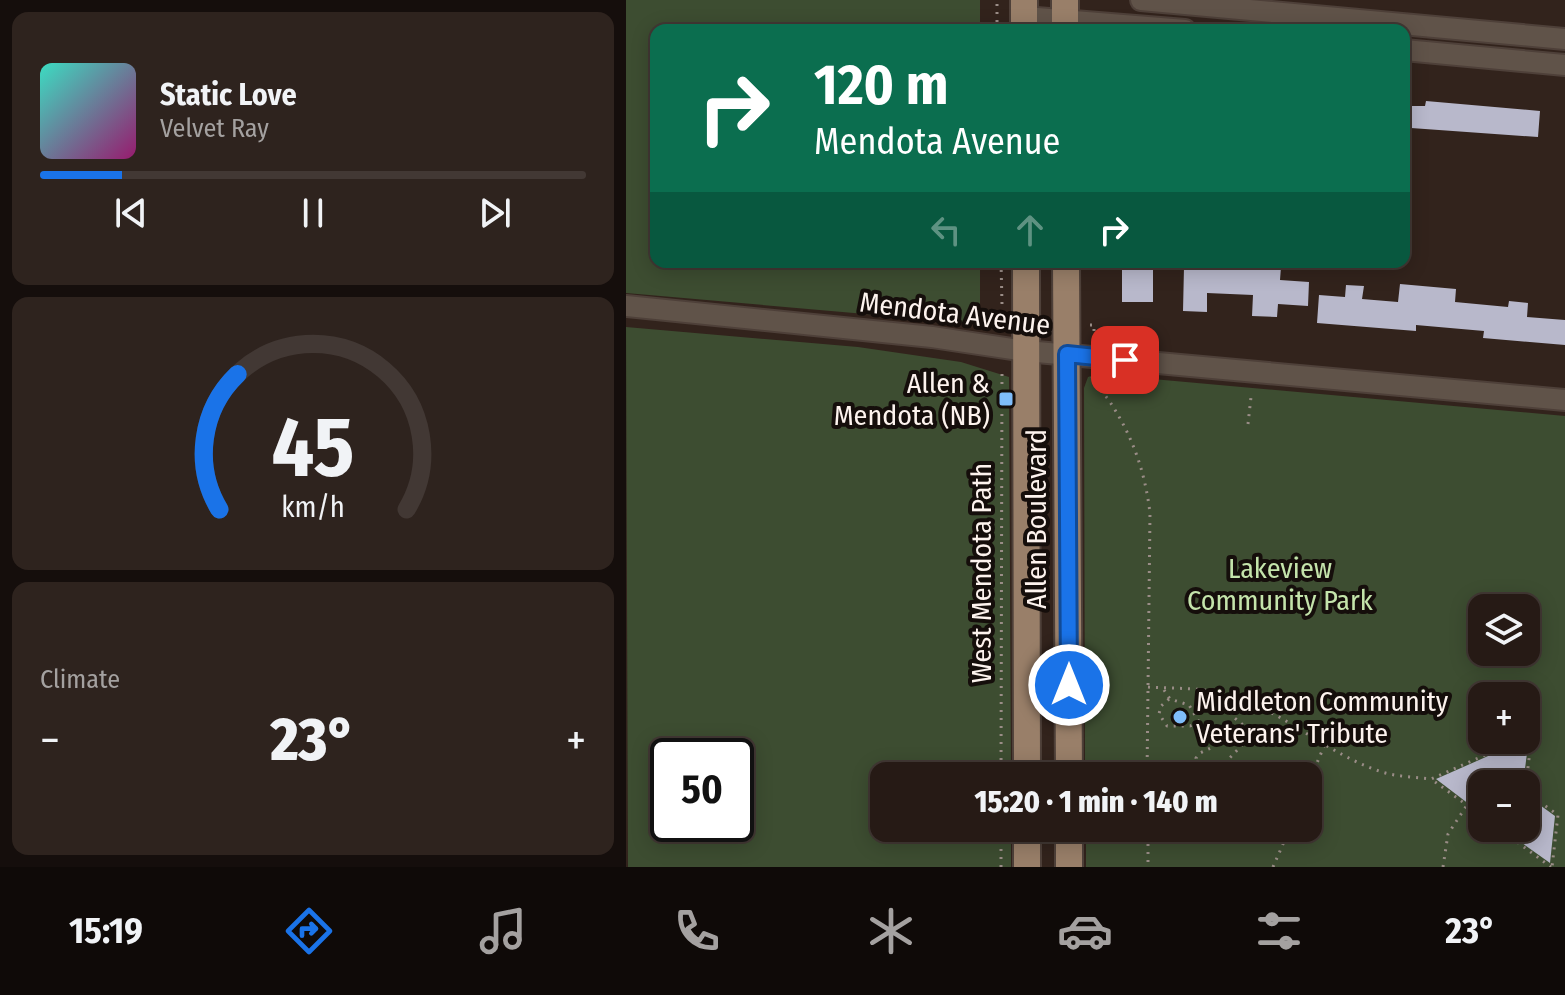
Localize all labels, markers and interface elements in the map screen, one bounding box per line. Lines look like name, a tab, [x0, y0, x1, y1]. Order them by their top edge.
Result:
text: 120 m	[814, 52, 949, 119]
icon: right	[682, 56, 786, 160]
text: Static Love	[160, 77, 297, 113]
text: Velvet Ray	[160, 113, 269, 144]
text: Mendota Avenue	[814, 120, 1060, 164]
icon: previous	[109, 191, 153, 235]
icon: pause	[291, 191, 335, 235]
icon: next	[473, 191, 517, 235]
icon: left	[924, 208, 968, 252]
icon: ahead	[1008, 208, 1052, 252]
icon: right	[1092, 208, 1136, 252]
street label: Mendota Avenue	[858, 285, 1052, 342]
pin	[1091, 326, 1159, 394]
icon: arrive	[1103, 338, 1147, 382]
place label: Allen & Mendota (NB)	[834, 367, 990, 432]
marker: Allen & Mendota (NB)	[997, 390, 1015, 408]
text: 45	[272, 397, 354, 497]
street label: Allen Boulevard	[1020, 429, 1053, 609]
street label: West Mendota Path	[965, 463, 998, 683]
text: km/h	[281, 490, 345, 525]
park label: Lakeview Community Park	[1187, 552, 1374, 617]
map controls	[1468, 594, 1540, 842]
button: layers	[1468, 594, 1540, 666]
position arrow	[1027, 643, 1111, 727]
text: Climate	[40, 664, 120, 695]
button: +	[1468, 682, 1540, 754]
place label: Middleton Community Veterans' Tribute	[1196, 685, 1449, 750]
text: 23°	[270, 704, 355, 776]
marker: Middleton Community Veterans' Tribute	[1171, 708, 1189, 726]
text: −	[40, 714, 60, 767]
text: +	[566, 714, 586, 767]
speed limit sign: 50	[650, 738, 754, 842]
button: −	[1468, 770, 1540, 842]
text: 15:20 · 1 min · 140 m	[975, 784, 1217, 820]
icon: directions	[281, 903, 337, 959]
icon: music	[475, 903, 531, 959]
icon: phone	[669, 903, 725, 959]
icon: climate	[863, 903, 919, 959]
icon: car	[1057, 903, 1113, 959]
icon: filters	[1251, 903, 1307, 959]
text: 15:19	[69, 909, 143, 953]
text: 23°	[1445, 909, 1496, 953]

